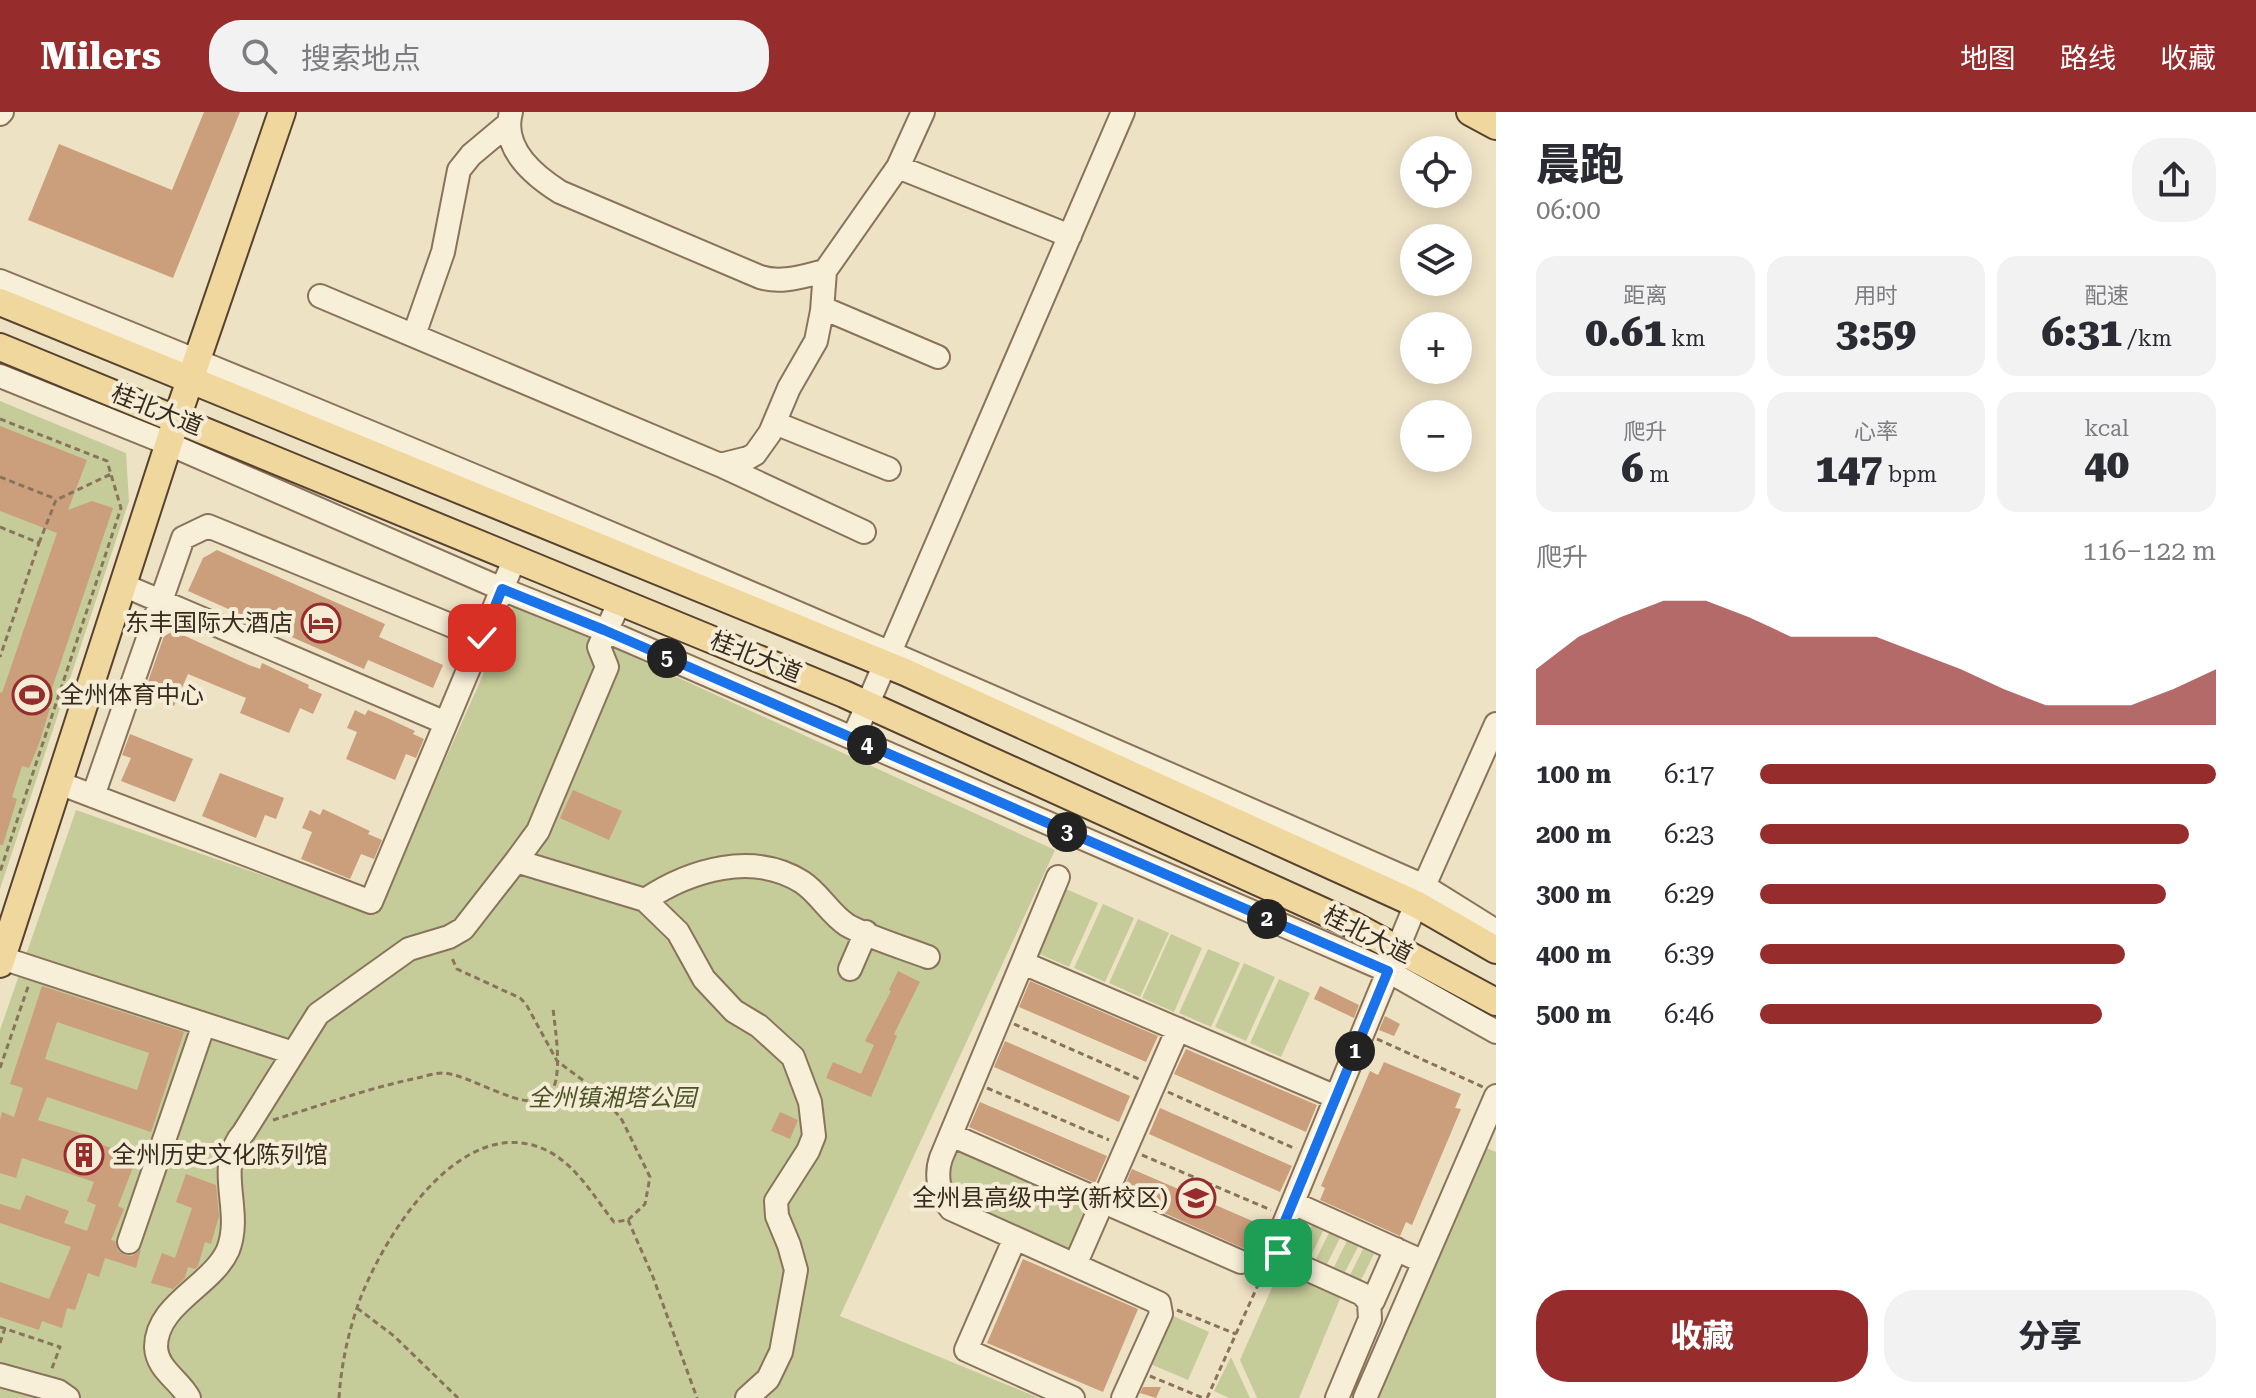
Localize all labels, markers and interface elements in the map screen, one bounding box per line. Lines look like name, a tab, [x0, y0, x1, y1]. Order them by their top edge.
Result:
search box	[209, 20, 769, 92]
text: Milers	[40, 34, 161, 78]
icon: search	[237, 34, 281, 78]
text: 搜索地点	[301, 41, 421, 76]
text: 地图	[1960, 42, 2016, 75]
text: 路线	[2060, 42, 2116, 75]
text: 收藏	[2160, 42, 2216, 75]
map controls	[1400, 136, 1472, 472]
button: locate	[1400, 136, 1472, 208]
button: share	[2132, 138, 2216, 222]
text: 晨跑	[1536, 139, 1624, 191]
text: 06:00	[1536, 195, 1601, 225]
button: layers	[1400, 224, 1472, 296]
text: 距离	[1623, 283, 1667, 308]
text: 用时	[1854, 283, 1898, 308]
text: 配速	[2085, 283, 2129, 308]
text: 0.61	[1585, 309, 1666, 356]
text: 3:59	[1836, 309, 1916, 356]
text: 6:31	[2041, 309, 2122, 356]
button: +	[1400, 312, 1472, 384]
text: km	[1666, 326, 1705, 351]
text: /km	[2122, 326, 2172, 351]
street label: 桂北大道	[107, 379, 207, 441]
button: −	[1400, 400, 1472, 472]
text: kcal	[2085, 416, 2129, 441]
text: 爬升	[1623, 419, 1667, 444]
text: 心率	[1854, 419, 1898, 444]
text: 40	[2084, 441, 2129, 488]
text: 6	[1621, 445, 1644, 492]
text: 147	[1815, 445, 1882, 492]
text: m	[1644, 462, 1669, 487]
text: bpm	[1882, 462, 1937, 487]
text: 116–122 m	[2083, 536, 2216, 566]
text: 爬升	[1536, 542, 1588, 572]
hotel icon: 东丰国际大酒店	[300, 602, 342, 644]
pin	[448, 604, 516, 672]
place label: 东丰国际大酒店	[125, 609, 293, 637]
icon: check	[460, 616, 504, 660]
street label: 桂北大道	[706, 626, 806, 688]
pin: 5	[647, 638, 687, 678]
text: 5	[661, 645, 673, 670]
sports icon: 全州体育中心	[11, 674, 53, 716]
place label: 全州体育中心	[60, 681, 204, 709]
pin: 4	[847, 725, 887, 765]
text: 4	[861, 732, 873, 757]
text: 100 m	[1536, 759, 1611, 789]
text: 6:17	[1664, 759, 1714, 789]
pin: 3	[1047, 812, 1087, 852]
text: 3	[1061, 819, 1073, 844]
text: 200 m	[1536, 819, 1611, 849]
text: 6:23	[1664, 819, 1714, 849]
text: 300 m	[1536, 879, 1611, 909]
text: 6:29	[1664, 879, 1714, 909]
pin: 2	[1247, 899, 1287, 939]
street label: 桂北大道	[1319, 901, 1417, 969]
text: 2	[1261, 906, 1273, 931]
text: 400 m	[1536, 939, 1611, 969]
text: 6:39	[1664, 939, 1714, 969]
text: 500 m	[1536, 999, 1611, 1029]
text: 6:46	[1664, 999, 1714, 1029]
pin: 1	[1335, 1031, 1375, 1071]
text: 1	[1349, 1038, 1361, 1063]
park label: 全州镇湘塔公园	[528, 1084, 699, 1112]
building icon: 全州历史文化陈列馆	[63, 1134, 105, 1176]
place label: 全州历史文化陈列馆	[112, 1141, 328, 1169]
school or university icon: 全州县高级中学(新校区)	[1175, 1177, 1217, 1219]
place label: 全州县高级中学(新校区)	[912, 1184, 1168, 1212]
pin	[1244, 1219, 1312, 1287]
icon: arrive	[1256, 1231, 1300, 1275]
button: 收藏	[1536, 1290, 1868, 1382]
button: 分享	[1884, 1290, 2216, 1382]

